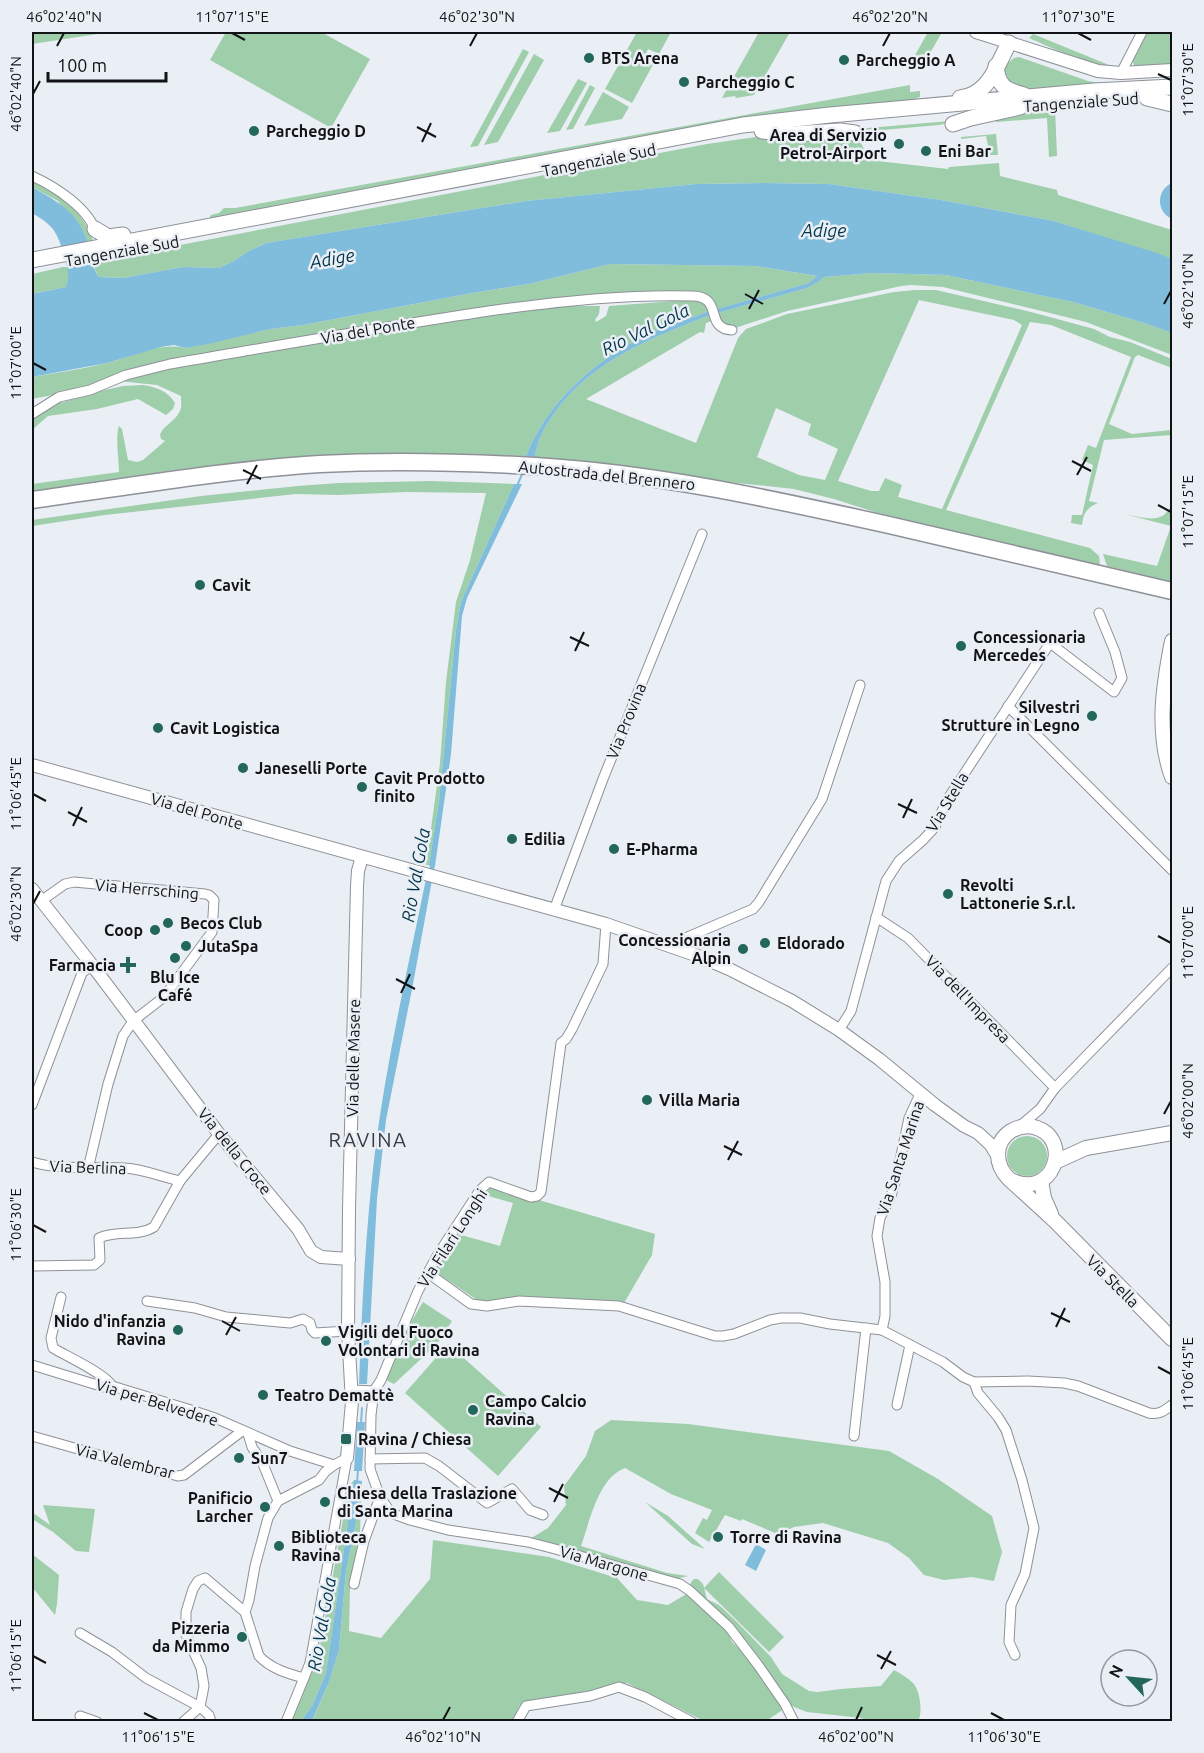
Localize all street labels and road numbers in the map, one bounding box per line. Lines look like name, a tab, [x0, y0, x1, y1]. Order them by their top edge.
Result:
street label: Tangenziale Sud	[1023, 89, 1139, 115]
street label: Tangenziale Sud	[540, 140, 658, 180]
street label: Tangenziale Sud	[63, 232, 181, 270]
street label: Via del Ponte	[319, 313, 417, 347]
street label: Autostrada del Brennero	[518, 457, 696, 493]
street label: Via Provina	[603, 680, 649, 762]
street label: Via Stella	[922, 769, 972, 835]
street label: Via del Ponte	[149, 789, 245, 833]
street label: Via Herrsching	[94, 875, 200, 903]
street label: Via dell'Impresa	[922, 952, 1014, 1046]
street label: Via delle Masere	[343, 999, 363, 1117]
street label: Via Santa Marina	[873, 1098, 927, 1218]
street label: Via della Croce	[195, 1104, 275, 1198]
street label: Via Berlina	[49, 1157, 127, 1177]
street label: Via Filari Longhi	[413, 1185, 491, 1291]
street label: Via Stella	[1083, 1251, 1143, 1311]
street label: Via per Belvedere	[94, 1375, 220, 1429]
street label: Via Valembrar	[74, 1440, 176, 1482]
street label: Via Margone	[558, 1542, 650, 1584]

